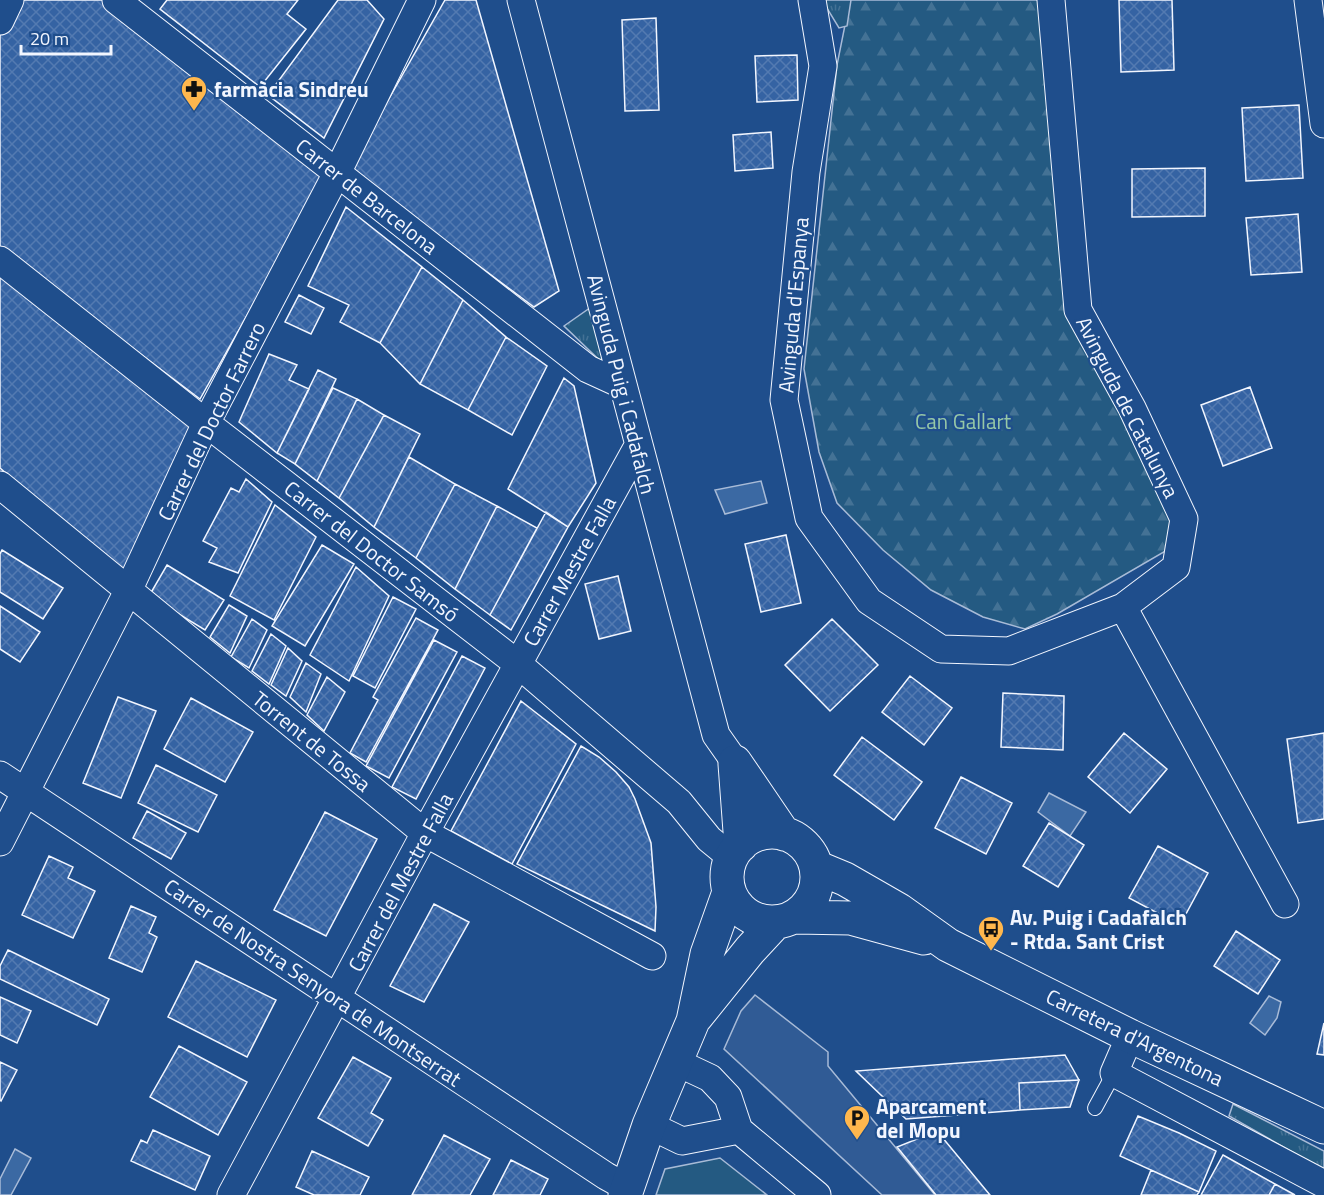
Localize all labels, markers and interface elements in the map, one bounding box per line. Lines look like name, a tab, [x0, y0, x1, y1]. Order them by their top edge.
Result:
scale bar	[21, 18, 111, 56]
text: 20 m	[30, 25, 69, 52]
place label: farmàcia Sindreu	[214, 73, 369, 105]
pharmacy icon: farmàcia Sindreu	[179, 74, 209, 112]
street label: Carrer de Barcelona	[289, 130, 445, 262]
street label: Avinguda d'Espanya	[769, 215, 817, 394]
street label: Avinguda Puig i Cadafalch	[579, 271, 665, 497]
street label: Avinguda de Catalunya	[1068, 311, 1188, 504]
street label: Carrer del Doctor Farrero	[149, 316, 273, 526]
park label: Can Gallart	[915, 405, 1012, 437]
street label: Carrer del Doctor Samsó	[278, 472, 466, 630]
street label: Carrer Mestre Falla	[514, 490, 624, 652]
street label: Torrent de Tossa	[246, 683, 379, 799]
street label: Carrer del Mestre Falla	[339, 786, 461, 977]
street label: Carrer de Nostra Senyora de Montserrat	[158, 870, 469, 1094]
place label: Av. Puig i Cadafalch - Rtda. Sant Crist	[1010, 901, 1187, 957]
bus stop icon: Av. Puig i Cadafalch - Rtda. Sant Crist	[976, 914, 1006, 952]
street label: Carretera d'Argentona	[1041, 980, 1230, 1094]
place label: Aparcament del Mopu	[876, 1090, 987, 1146]
parking icon: Aparcament del Mopu	[842, 1103, 872, 1141]

